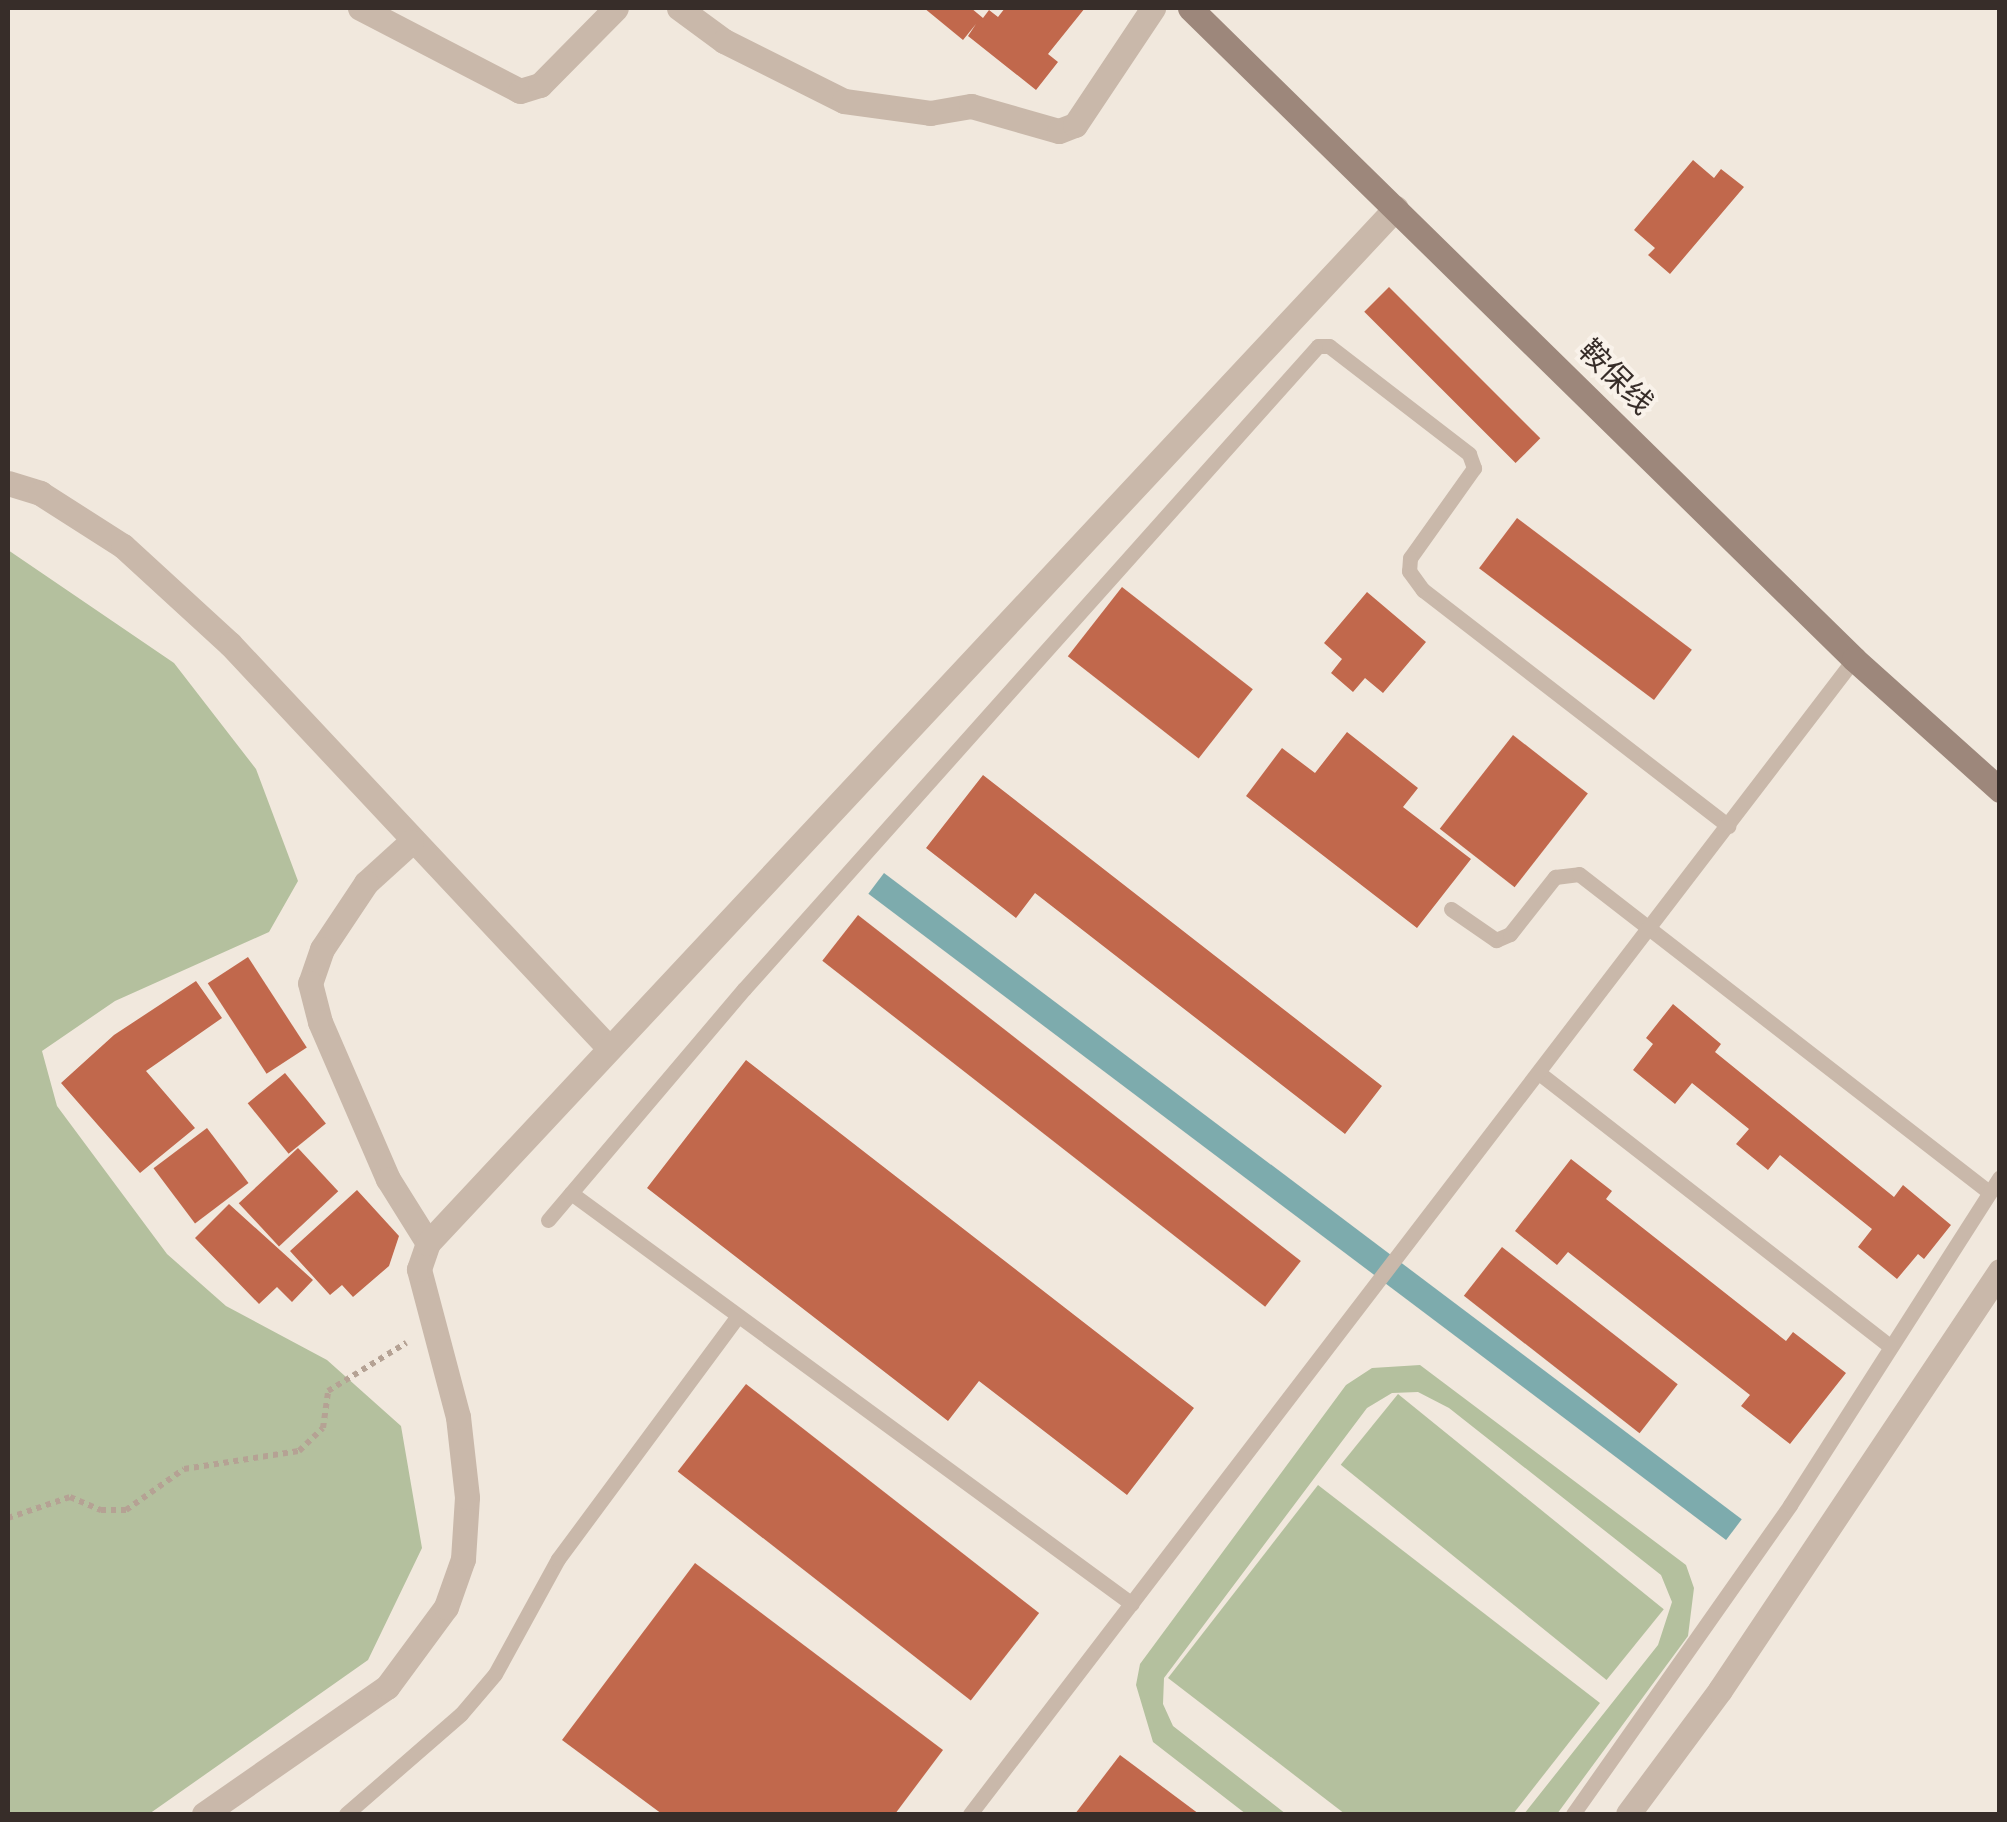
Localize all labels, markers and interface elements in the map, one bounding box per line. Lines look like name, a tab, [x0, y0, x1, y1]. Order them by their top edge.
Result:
street label: 鞍保线	[1570, 333, 1660, 423]

